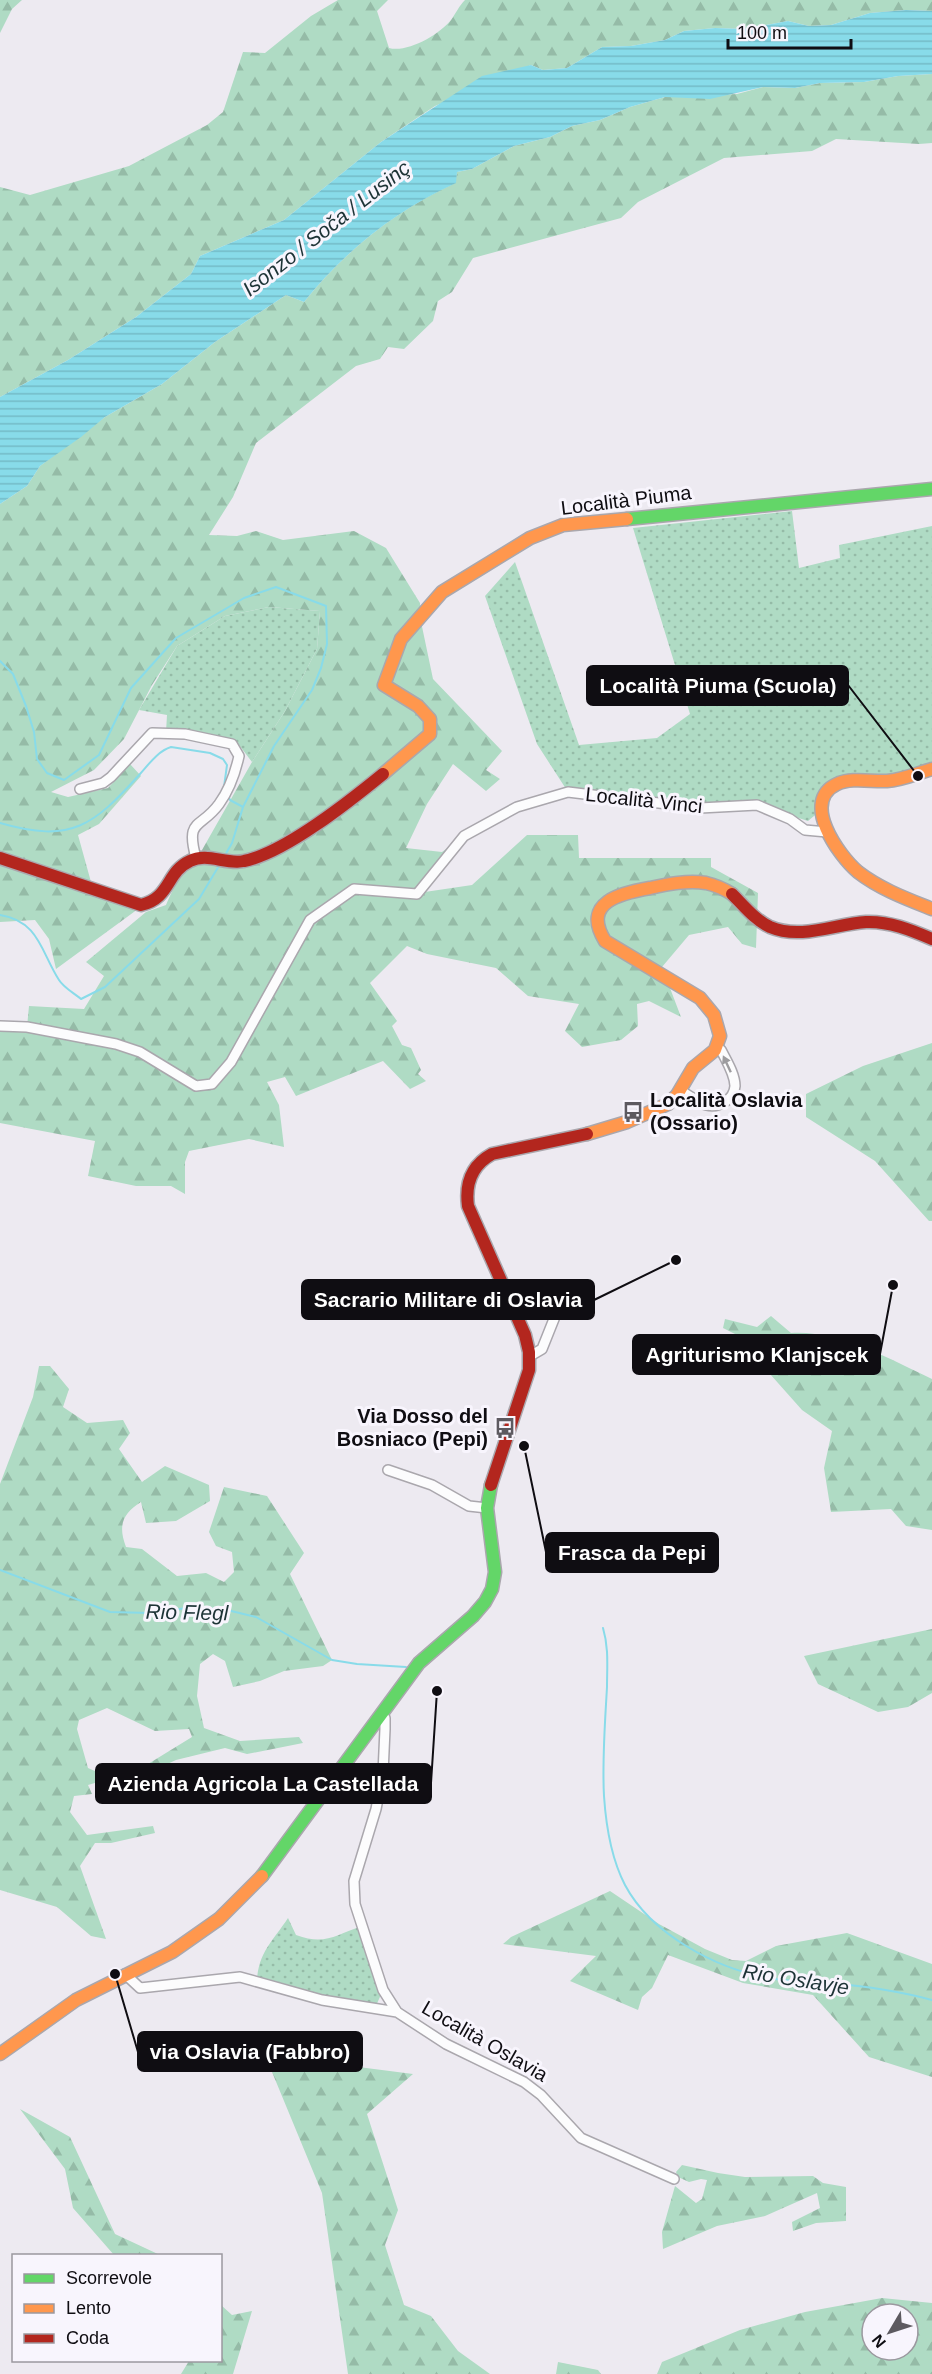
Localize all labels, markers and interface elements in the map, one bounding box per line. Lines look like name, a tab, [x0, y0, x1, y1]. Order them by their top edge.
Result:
scale bar	[728, 12, 851, 50]
text: 100 m	[737, 23, 787, 43]
water label: Isonzo / Soča / Lusinç	[238, 155, 414, 300]
street label: Località Piuma	[560, 481, 693, 519]
callout: Località Piuma (Scuola)	[587, 666, 848, 705]
text: Località Piuma (Scuola)	[600, 674, 836, 697]
street label: Località Vinci	[584, 783, 704, 817]
one-way arrow	[722, 1055, 732, 1073]
place label: Località Oslavia (Ossario)	[650, 1089, 803, 1134]
bus stop icon: Località Oslavia (Ossario)	[621, 1100, 645, 1124]
callout: Sacrario Militare di Oslavia	[302, 1280, 594, 1319]
text: Sacrario Militare di Oslavia	[314, 1288, 583, 1311]
callout: Agriturismo Klanjscek	[633, 1335, 880, 1374]
text: Agriturismo Klanjscek	[646, 1343, 869, 1366]
place label: Via Dosso del Bosniaco (Pepi)	[337, 1405, 488, 1450]
bus stop icon: Via Dosso del Bosniaco (Pepi)	[493, 1416, 517, 1440]
callout: Frasca da Pepi	[546, 1533, 718, 1572]
text: Frasca da Pepi	[558, 1541, 706, 1564]
water label: Rio Flegl	[145, 1600, 230, 1624]
callout: Azienda Agricola La Castellada	[96, 1764, 431, 1803]
text: Azienda Agricola La Castellada	[108, 1772, 419, 1795]
water label: Rio Oslavje	[741, 1959, 851, 1999]
street label: Località Oslavia	[418, 1996, 552, 2086]
callout: via Oslavia (Fabbro)	[138, 2032, 362, 2071]
text: via Oslavia (Fabbro)	[150, 2040, 350, 2063]
legend	[12, 2254, 222, 2362]
text: Scorrevole	[66, 2268, 152, 2288]
text: Lento	[66, 2298, 111, 2318]
north arrow	[860, 2302, 920, 2362]
text: Coda	[66, 2328, 110, 2348]
text: N	[868, 2331, 889, 2351]

